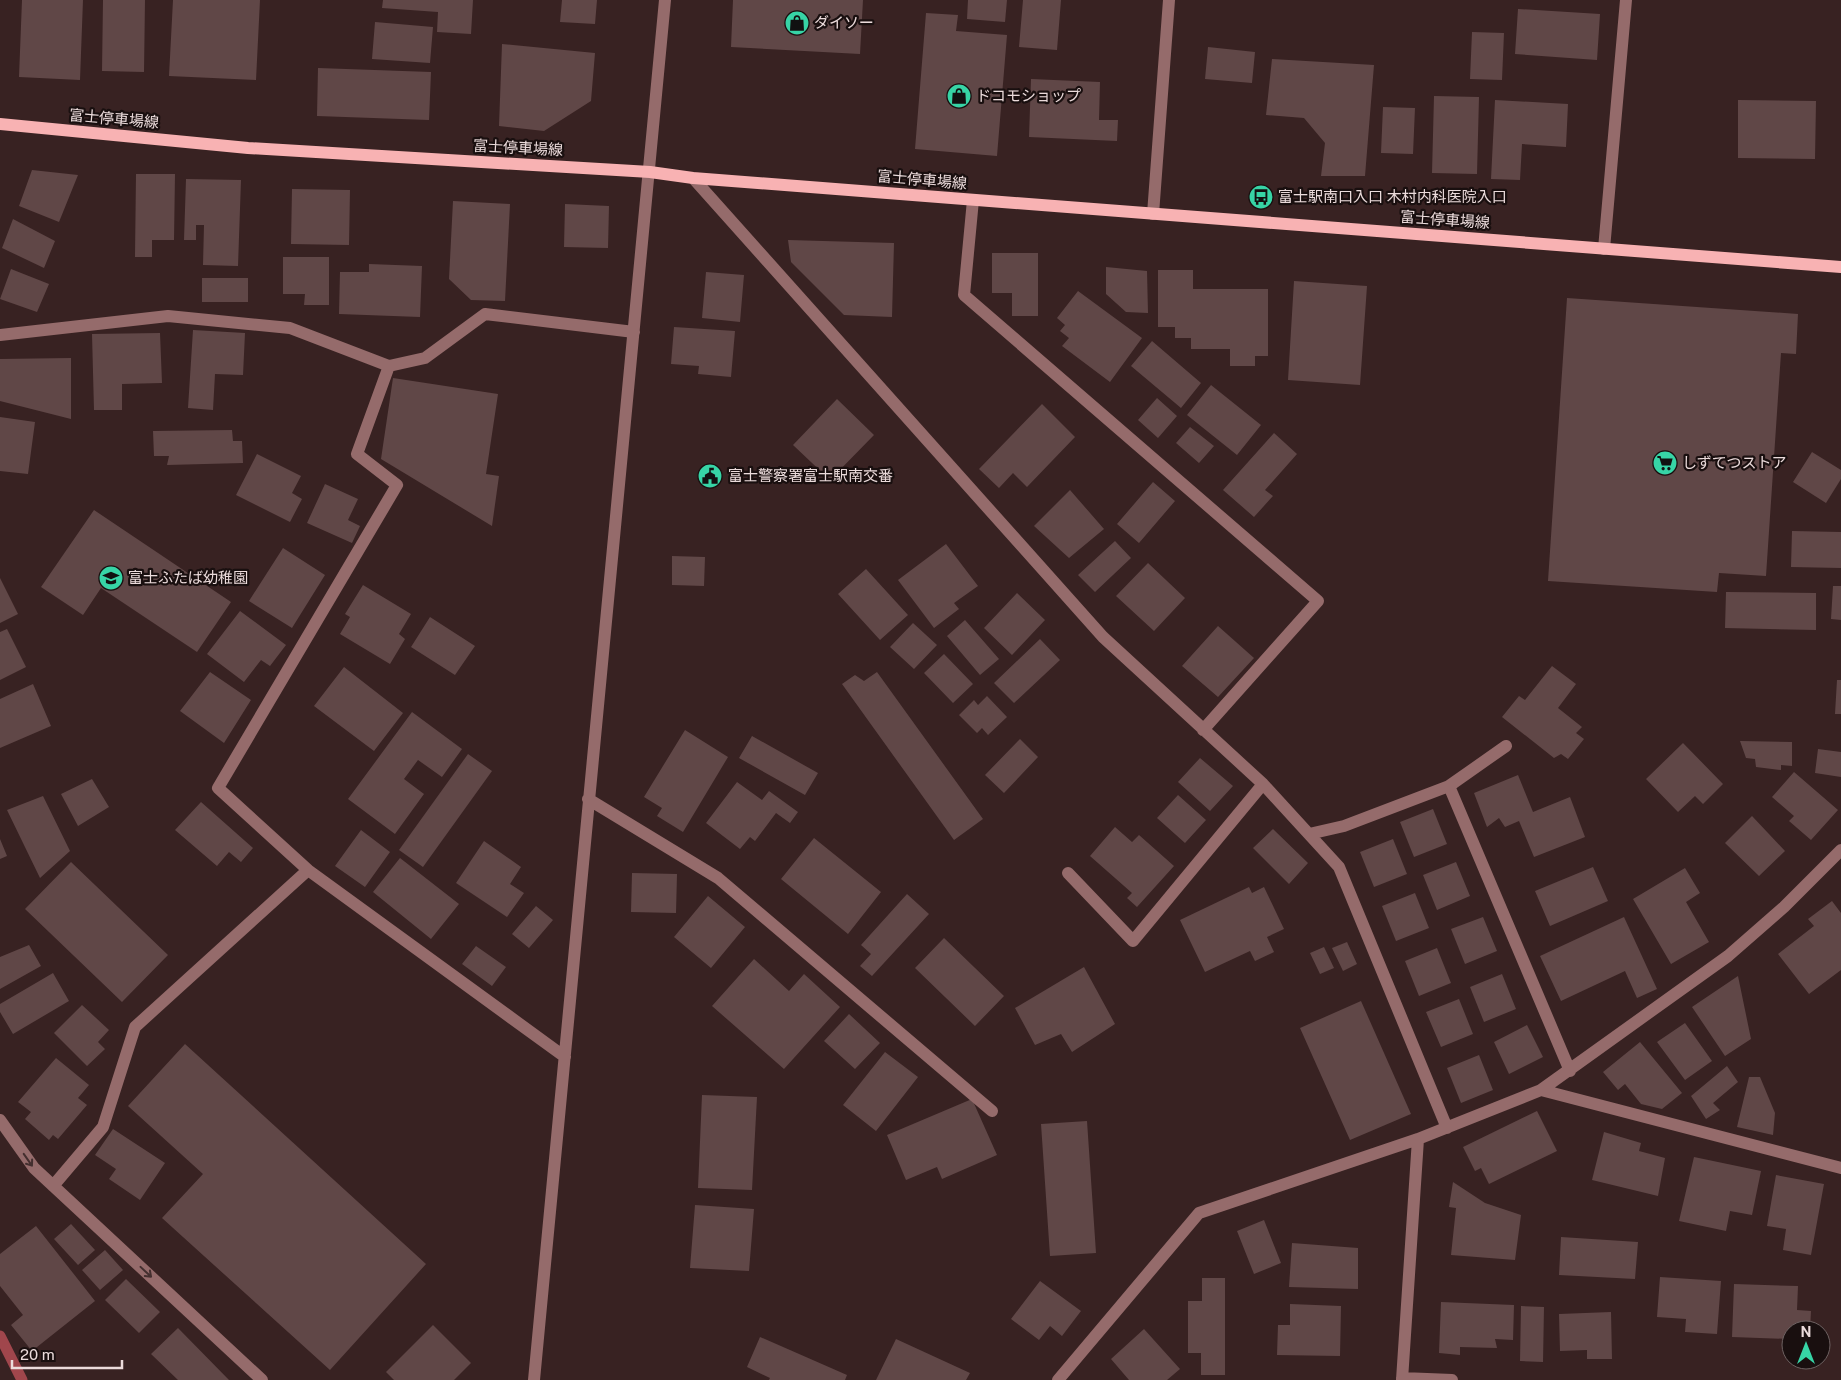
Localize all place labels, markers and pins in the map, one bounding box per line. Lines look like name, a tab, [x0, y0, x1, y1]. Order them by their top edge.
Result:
shop icon: ダイソー	[784, 10, 810, 36]
place label: ダイソー	[814, 14, 874, 31]
shop icon: ドコモショップ	[946, 83, 972, 109]
place label: ドコモショップ	[976, 87, 1081, 104]
bus stop icon: 富士駅南口入口 木村内科医院入口	[1248, 184, 1274, 210]
place label: 富士駅南口入口 木村内科医院入口	[1278, 188, 1507, 205]
supermarket icon: しずてつストア	[1652, 450, 1678, 476]
place label: しずてつストア	[1682, 454, 1786, 471]
public building icon: 富士警察署富士駅南交番	[697, 463, 723, 489]
place label: 富士警察署富士駅南交番	[728, 467, 893, 484]
school or university icon: 富士ふたば幼稚園	[98, 565, 124, 591]
place label: 富士ふたば幼稚園	[128, 569, 248, 586]

